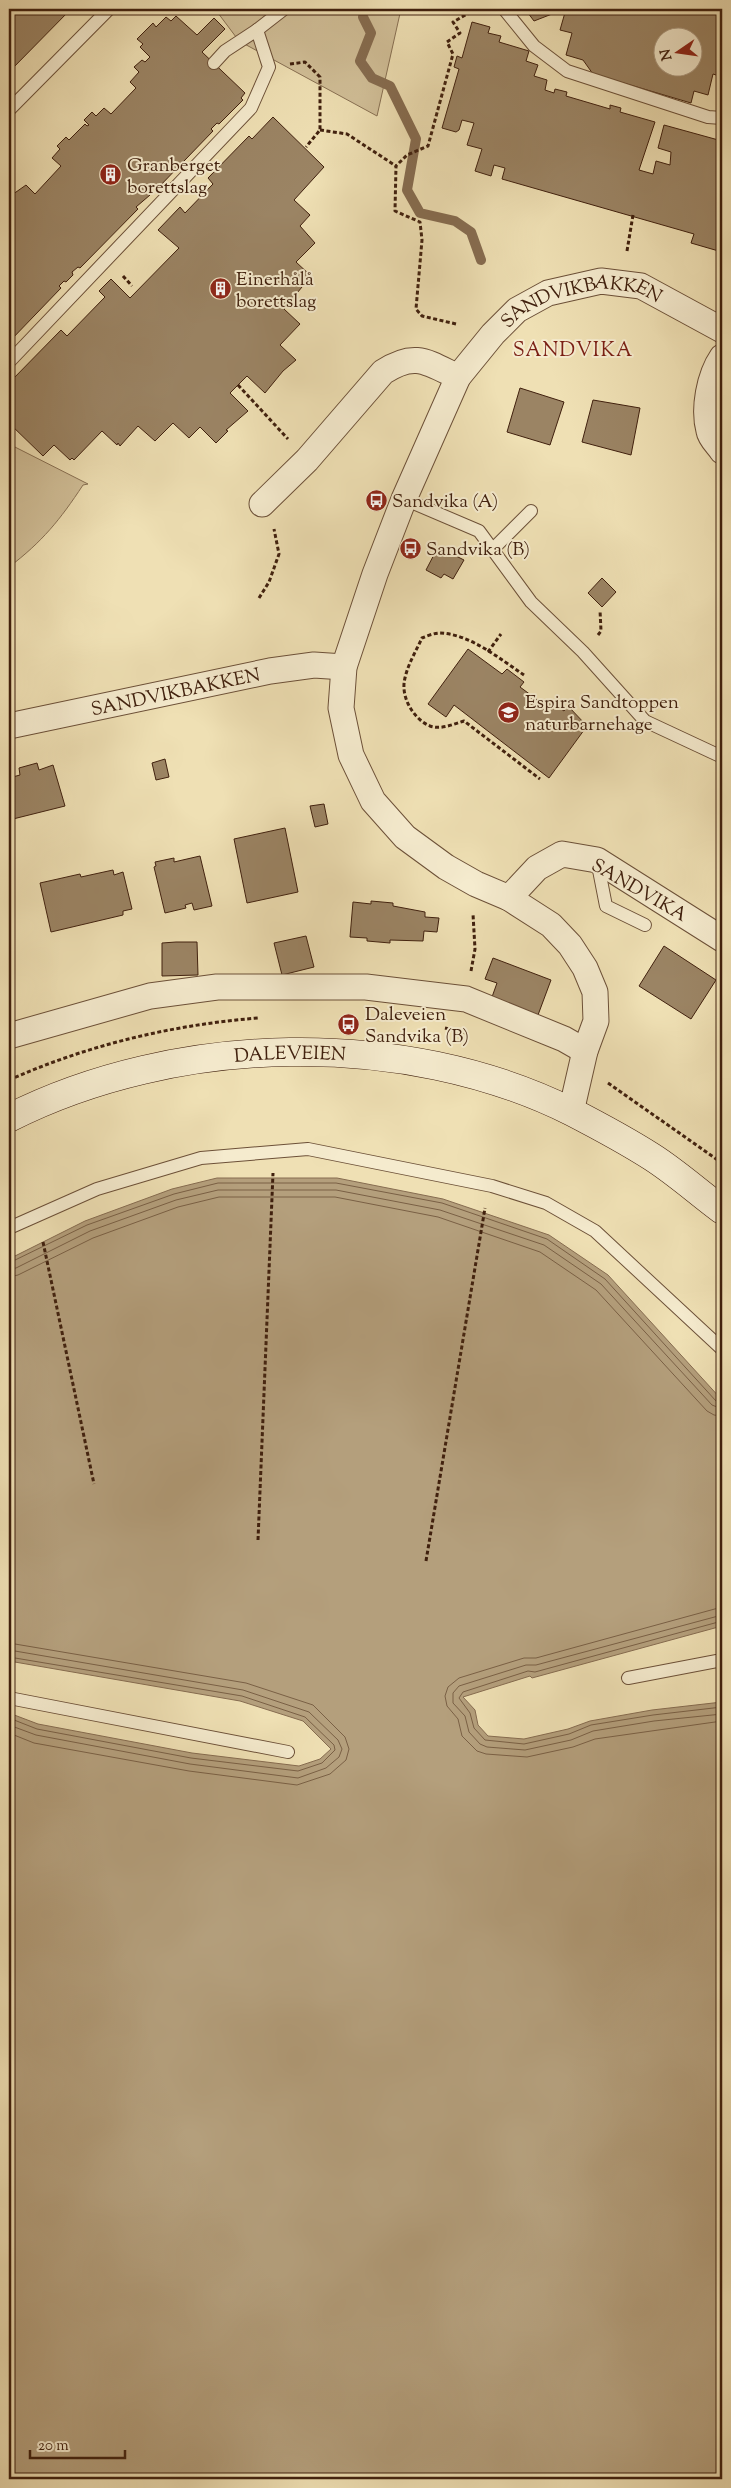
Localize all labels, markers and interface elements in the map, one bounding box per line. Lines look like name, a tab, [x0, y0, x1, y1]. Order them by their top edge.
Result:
north arrow	[654, 28, 704, 78]
text: N	[656, 47, 678, 62]
place label: Granberget borettslag	[127, 153, 221, 202]
building icon: Granberget borettslag	[99, 163, 123, 187]
place label: Einerhålå borettslag	[236, 267, 316, 316]
street label: SANDVIKBAKKEN	[495, 269, 666, 335]
building icon: Einerhålå borettslag	[208, 277, 232, 301]
district label: SANDVIKA	[513, 337, 633, 366]
bus stop icon: Sandvika (A)	[364, 488, 388, 512]
place label: Sandvika (A)	[392, 489, 498, 516]
bus stop icon: Sandvika (B)	[398, 536, 422, 560]
place label: Sandvika (B)	[426, 537, 530, 564]
street label: SANDVIKBAKKEN	[89, 662, 263, 724]
place label: Espira Sandtoppen naturbarnehage	[525, 690, 679, 739]
school or university icon: Espira Sandtoppen naturbarnehage	[497, 700, 521, 724]
street label: SANDVIKA	[586, 853, 692, 930]
place label: Daleveien Sandvika (B)	[365, 1002, 469, 1051]
bus stop icon: Daleveien Sandvika (B)	[337, 1012, 361, 1036]
street label: DALEVEIEN	[233, 1041, 347, 1071]
scale bar	[30, 2428, 125, 2460]
text: 20 m	[38, 2436, 69, 2457]

